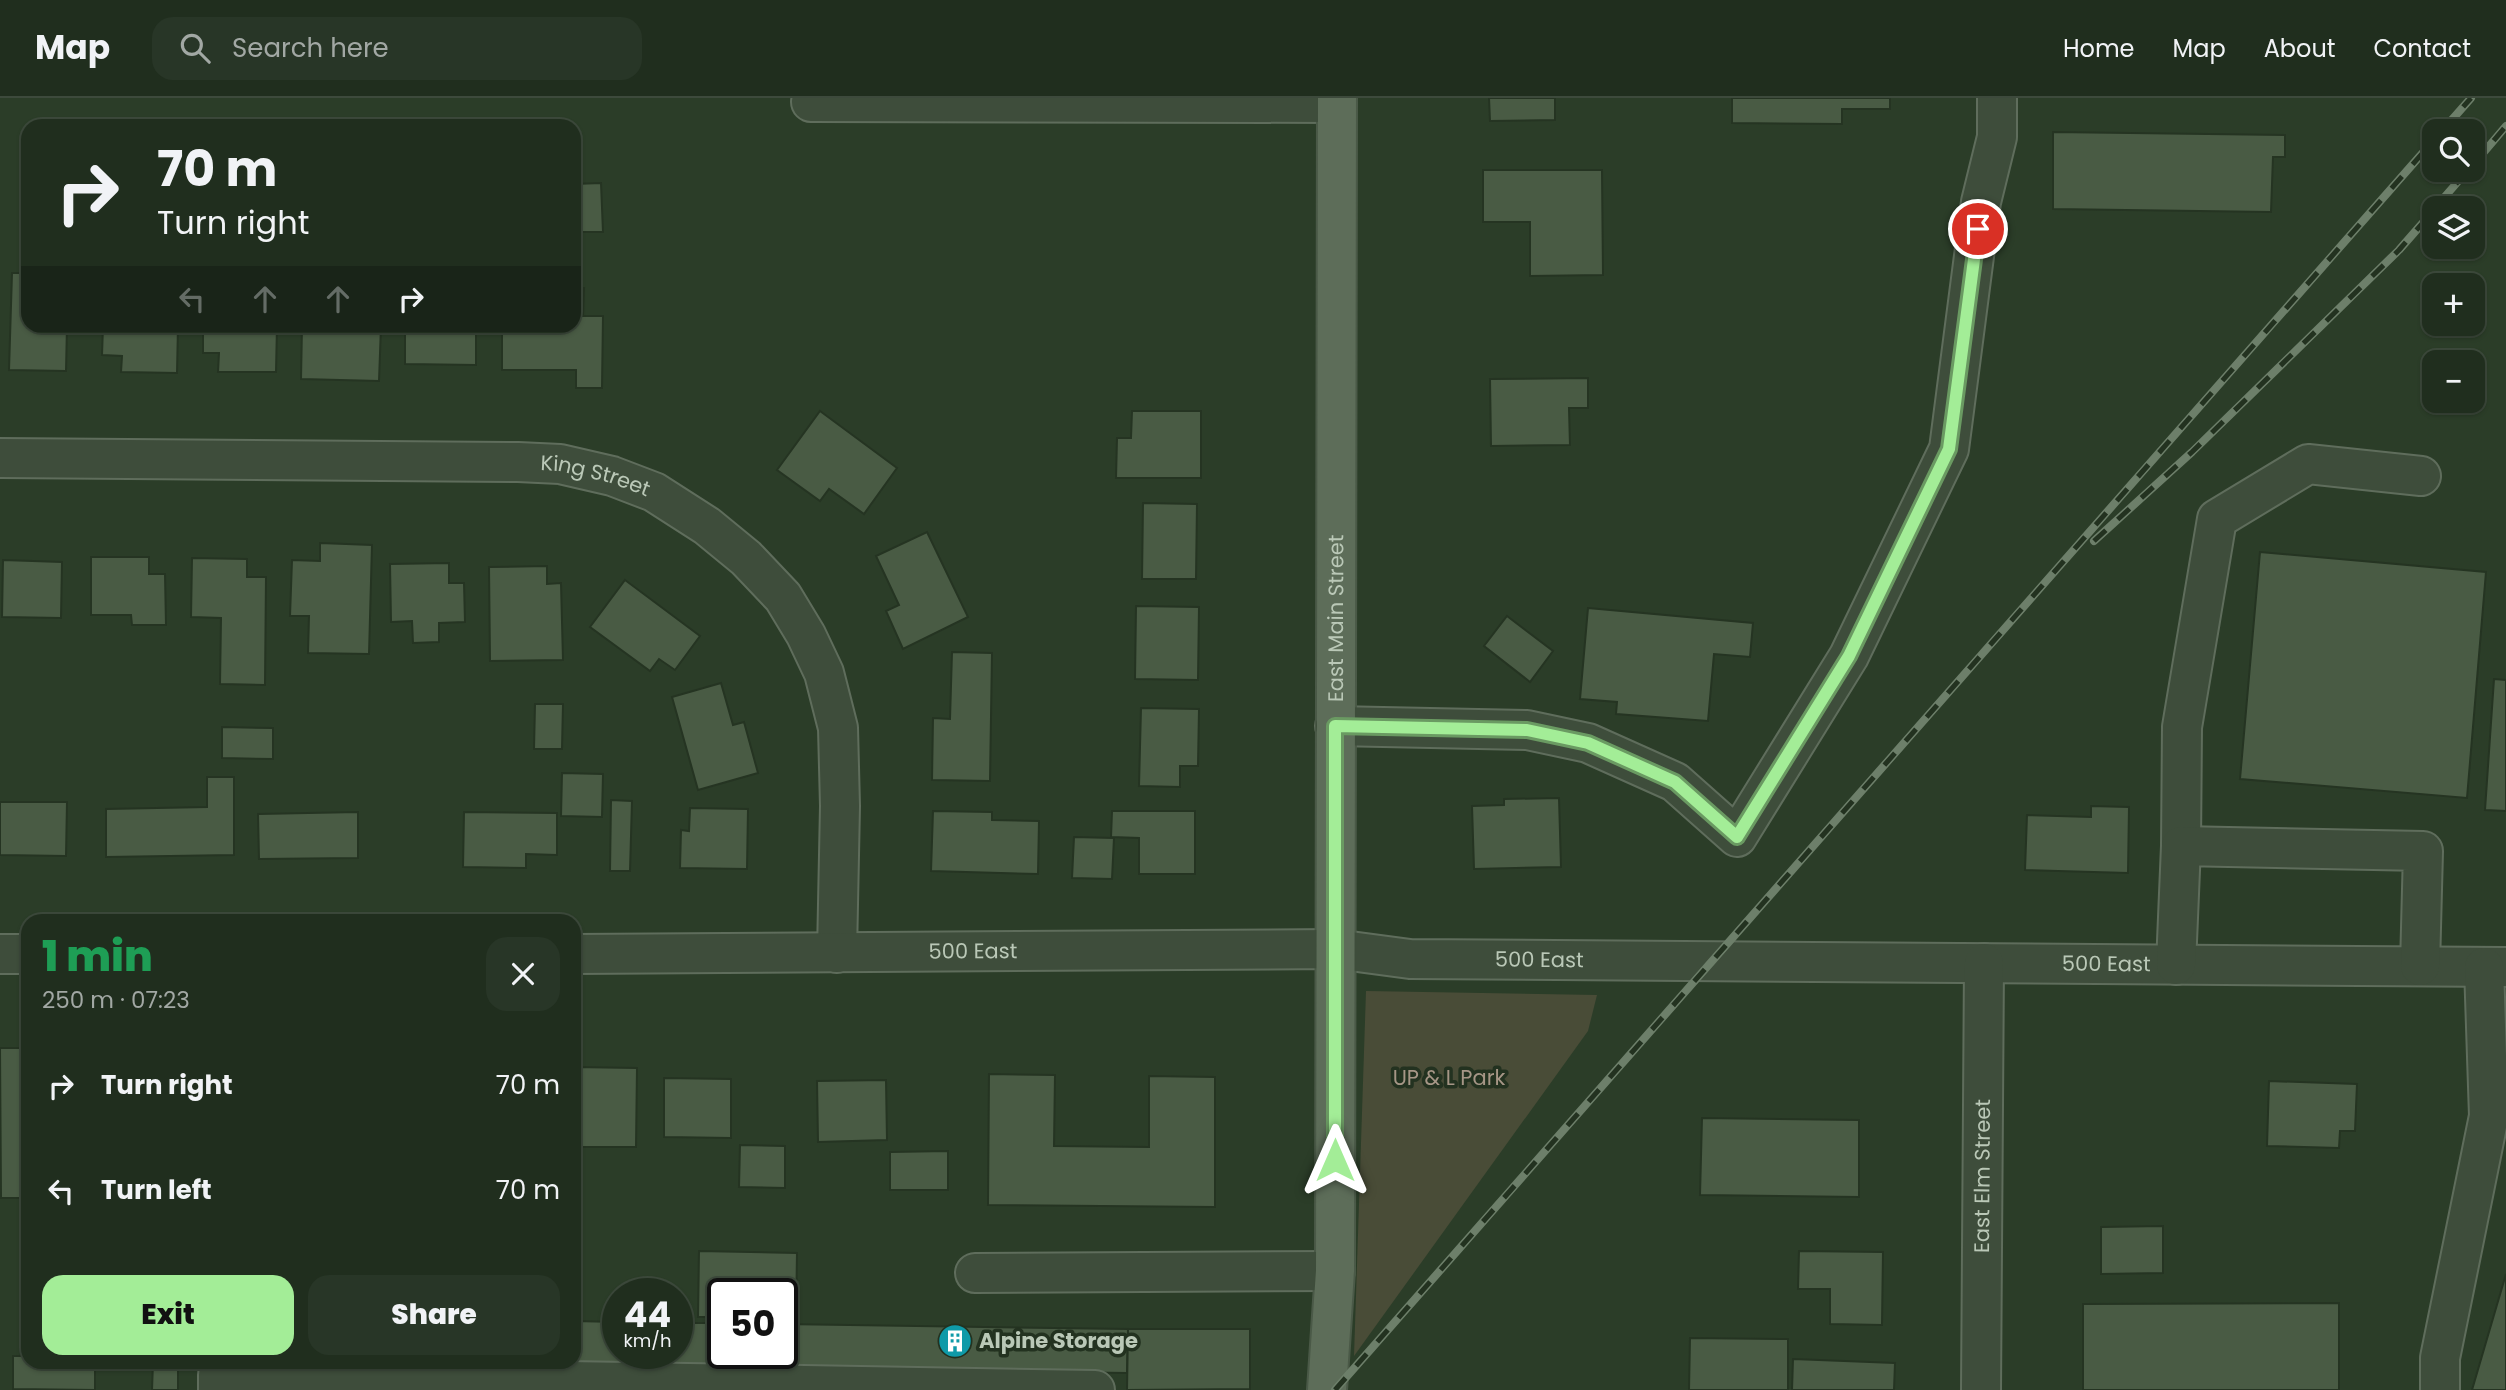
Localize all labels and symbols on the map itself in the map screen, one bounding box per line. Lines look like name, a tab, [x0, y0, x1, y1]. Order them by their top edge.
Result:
pin	[1948, 199, 2008, 259]
street label: King Street	[540, 448, 655, 503]
street label: East Main Street	[1321, 535, 1350, 702]
street label: 500 East	[928, 936, 1017, 966]
street label: 500 East	[1495, 945, 1584, 974]
street label: 500 East	[2062, 949, 2151, 978]
park label: UP & L Park	[1393, 1063, 1506, 1092]
street label: East Elm Street	[1967, 1099, 1997, 1253]
position arrow	[1298, 1123, 1372, 1197]
speed limit sign: 50	[707, 1278, 798, 1369]
building icon: Alpine Storage	[936, 1322, 974, 1360]
place label: Alpine Storage	[979, 1326, 1138, 1355]

